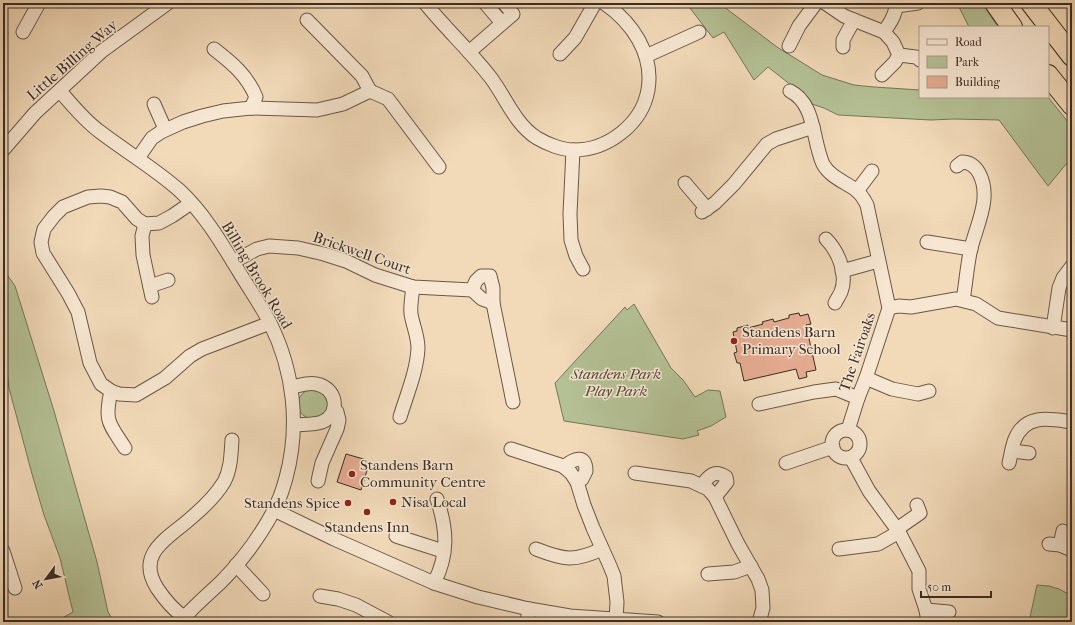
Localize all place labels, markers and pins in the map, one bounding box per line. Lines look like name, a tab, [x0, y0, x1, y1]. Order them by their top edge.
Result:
place label: Standens Barn Primary School	[742, 323, 841, 358]
marker: Standens Barn Primary School	[729, 336, 739, 346]
place label: Standens Barn Community Centre	[360, 456, 486, 491]
marker: Standens Barn Community Centre	[347, 469, 357, 479]
place label: Nisa Local	[401, 493, 467, 511]
place label: Standens Spice	[244, 494, 341, 512]
marker: Nisa Local	[388, 497, 398, 507]
marker: Standens Spice	[343, 498, 353, 508]
marker: Standens Inn	[362, 507, 372, 517]
place label: Standens Inn	[325, 518, 410, 536]

